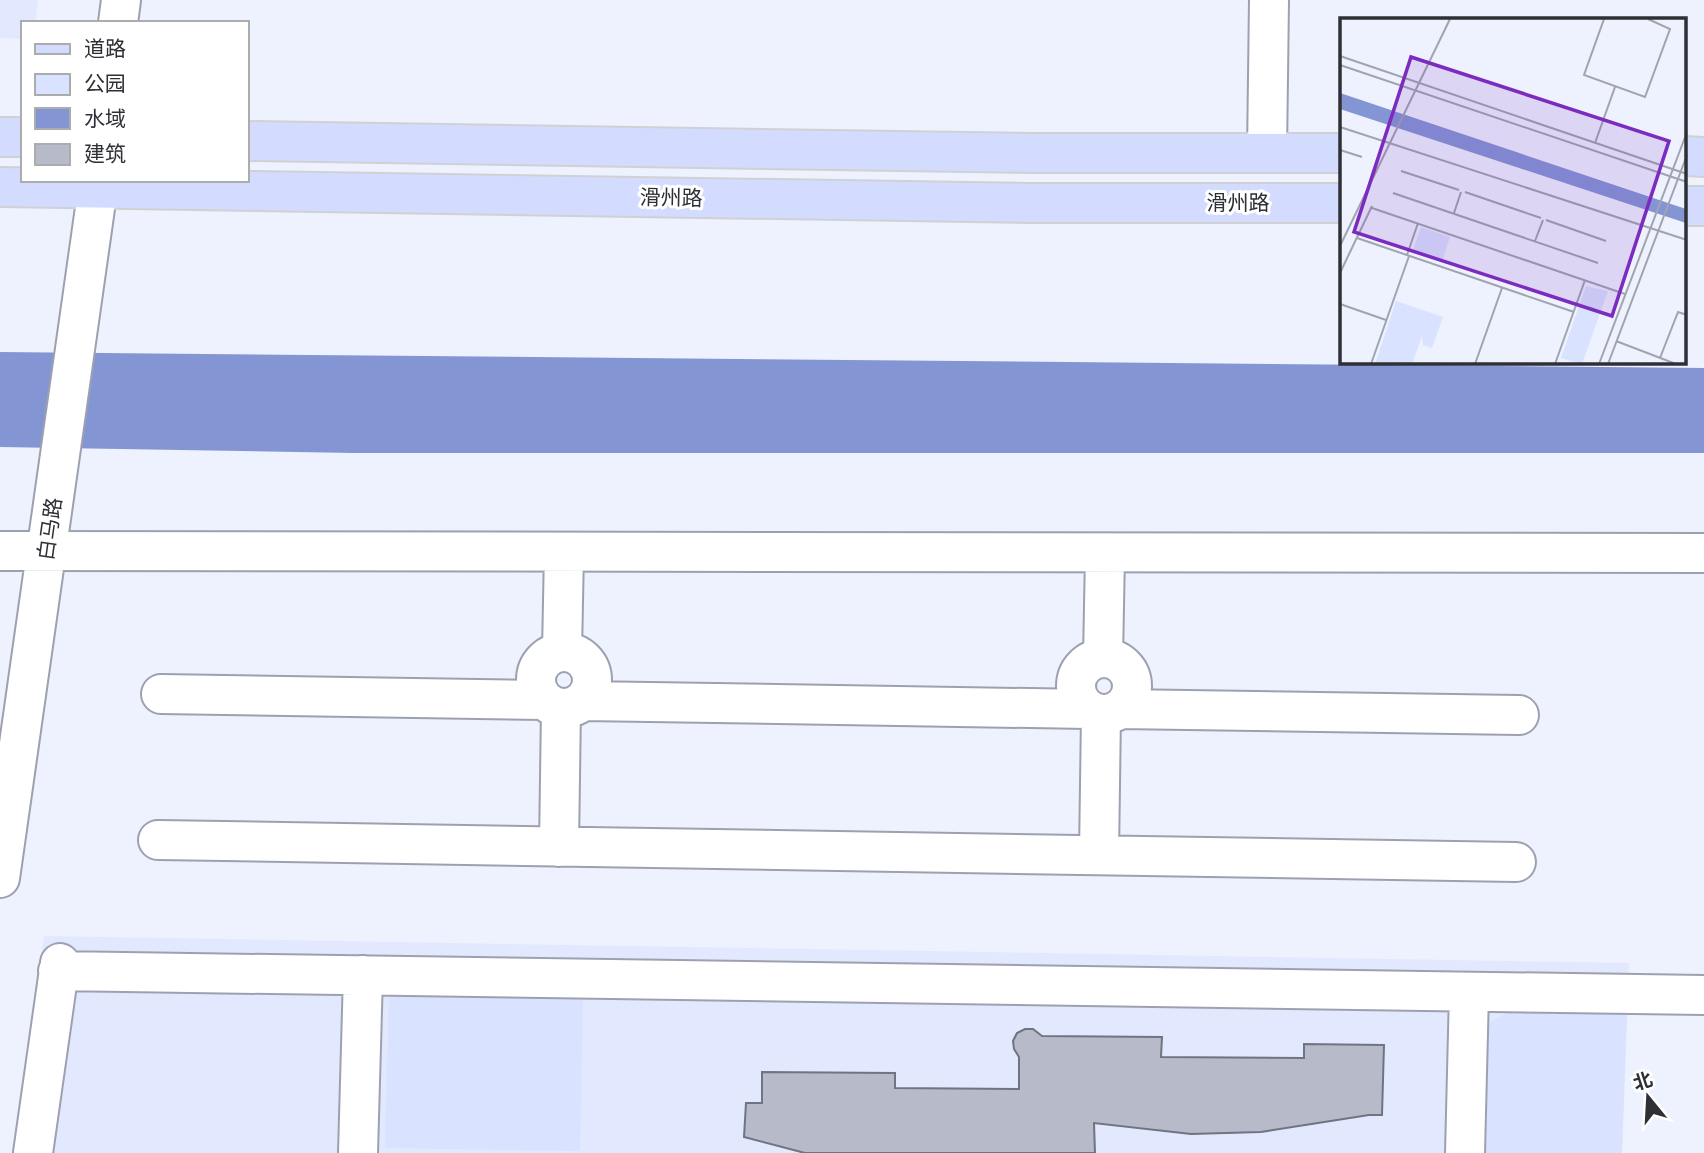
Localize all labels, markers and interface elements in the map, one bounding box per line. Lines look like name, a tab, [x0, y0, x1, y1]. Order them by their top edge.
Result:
inset map	[1340, 18, 1686, 364]
legend	[21, 21, 248, 182]
text: 道路	[84, 34, 126, 64]
text: 公园	[84, 69, 126, 99]
text: 水域	[84, 104, 126, 134]
text: 建筑	[84, 139, 126, 169]
street label: 滑州路	[639, 182, 703, 214]
street label: 滑州路	[1207, 188, 1270, 218]
street label: 白马路	[31, 496, 69, 562]
north arrow	[1613, 1062, 1683, 1132]
text: 北	[1630, 1066, 1656, 1098]

